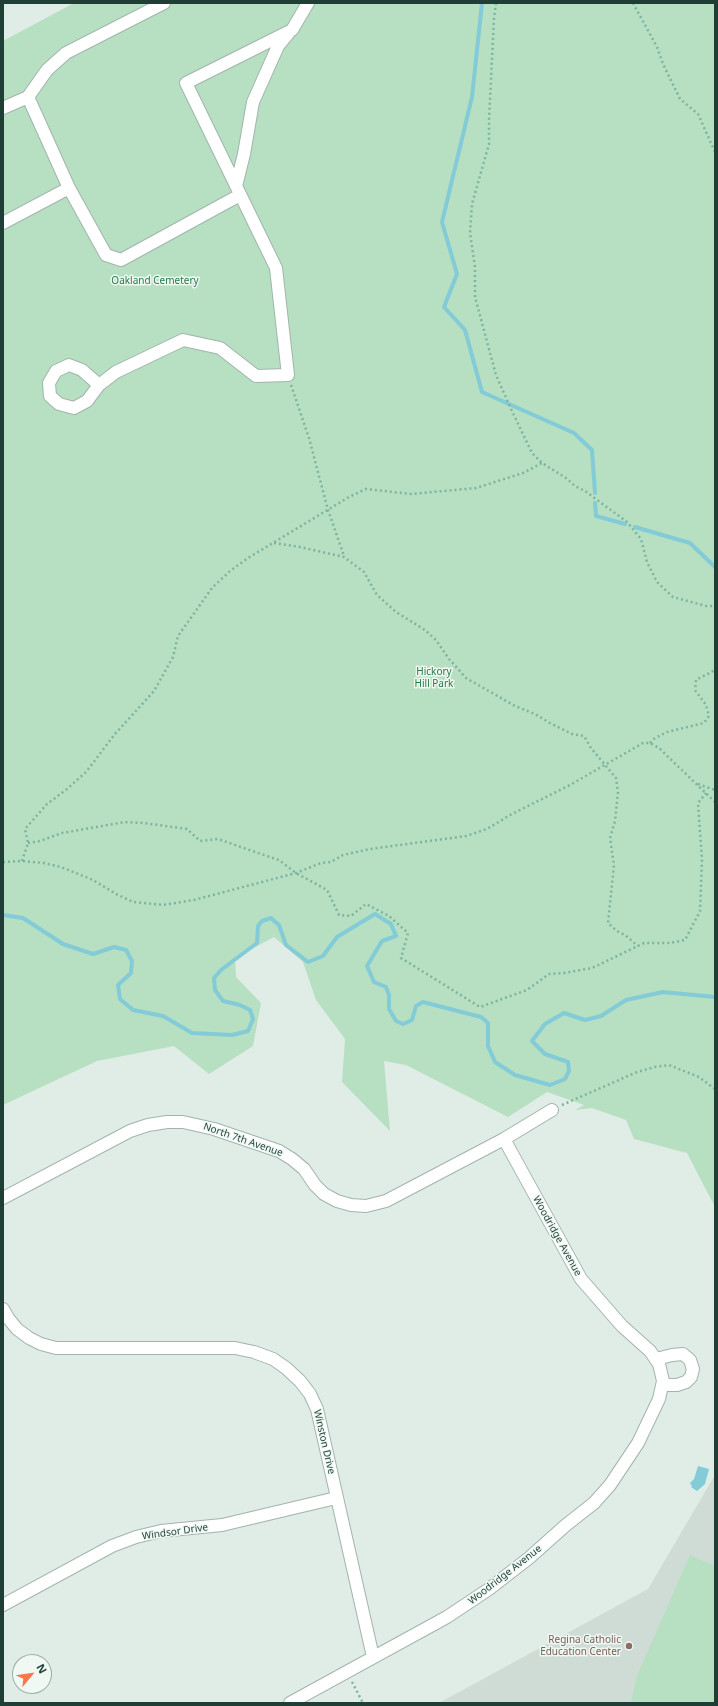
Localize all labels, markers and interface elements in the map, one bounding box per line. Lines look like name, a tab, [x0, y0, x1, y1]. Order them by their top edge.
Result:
park label: Oakland Cemetery	[111, 275, 199, 287]
park label: Hickory Hill Park	[415, 666, 453, 690]
street label: North 7th Avenue	[202, 1121, 284, 1159]
street label: Woodridge Avenue	[530, 1194, 584, 1278]
street label: Winston Drive	[311, 1408, 337, 1476]
street label: Windsor Drive	[141, 1521, 209, 1543]
street label: Woodridge Avenue	[466, 1543, 544, 1607]
place label: Regina Catholic Education Center	[540, 1634, 621, 1658]
marker: Regina Catholic Education Center	[624, 1641, 634, 1651]
north arrow	[12, 1654, 52, 1694]
text: N	[33, 1661, 51, 1676]

